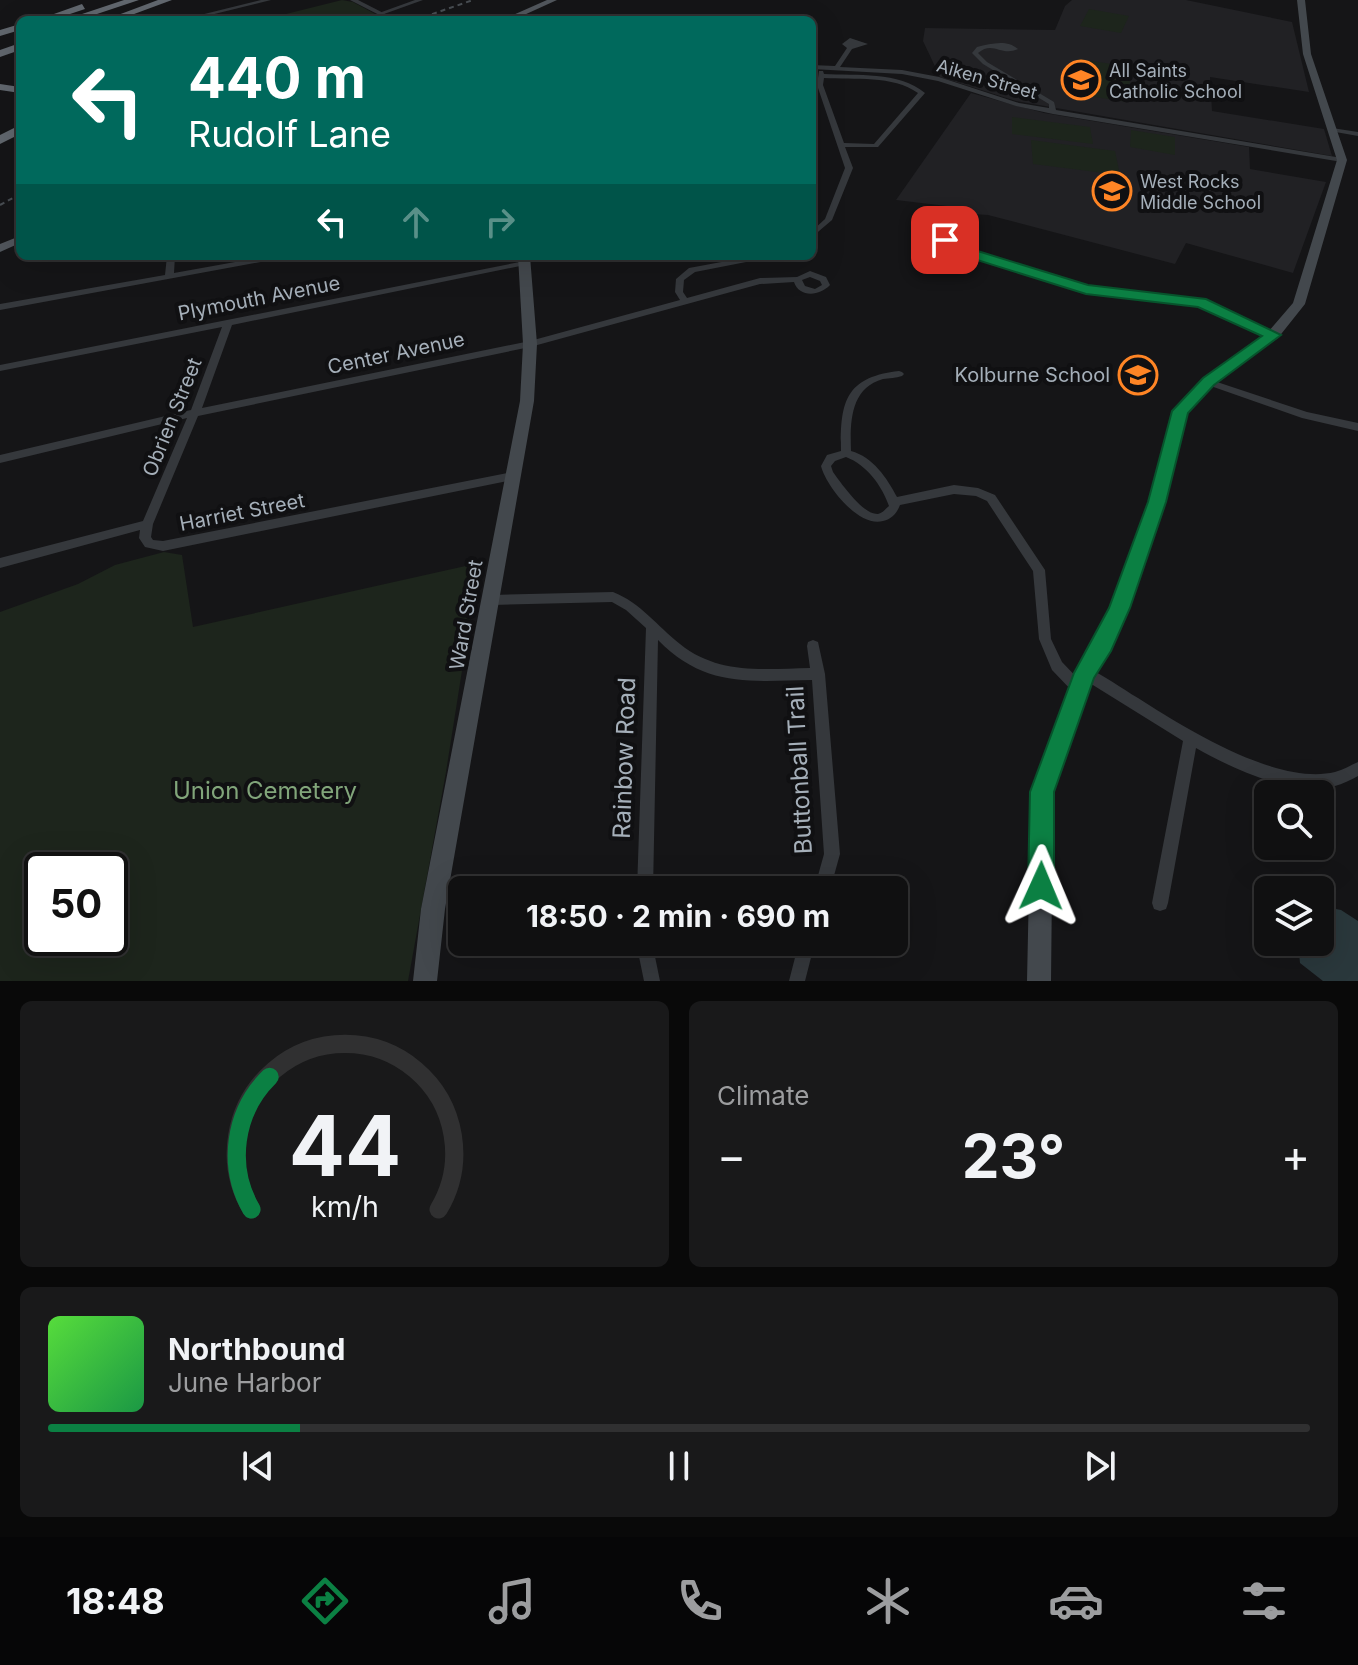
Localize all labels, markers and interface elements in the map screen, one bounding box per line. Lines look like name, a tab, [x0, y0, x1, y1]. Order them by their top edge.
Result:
text: 440 m	[188, 44, 366, 112]
icon: left	[56, 48, 160, 152]
street label: Aiken Street	[934, 55, 1040, 103]
school or university icon: All Saints Catholic School	[1060, 59, 1102, 101]
place label: All Saints Catholic School	[1109, 60, 1242, 102]
text: Rudolf Lane	[188, 112, 391, 156]
school or university icon: West Rocks Middle School	[1091, 170, 1133, 212]
place label: West Rocks Middle School	[1140, 171, 1261, 213]
icon: left	[310, 200, 354, 244]
icon: ahead	[394, 200, 438, 244]
icon: right	[478, 200, 522, 244]
pin	[911, 206, 979, 274]
icon: arrive	[923, 218, 967, 262]
street label: Plymouth Avenue	[176, 271, 342, 325]
street label: Center Avenue	[325, 327, 467, 379]
street label: Obrien Street	[137, 354, 207, 480]
school or university icon: Kolburne School	[1117, 354, 1159, 396]
place label: Kolburne School	[955, 363, 1110, 387]
street label: Harriet Street	[177, 488, 307, 536]
street label: Ward Street	[445, 558, 488, 672]
street label: Rainbow Road	[607, 677, 641, 839]
street label: Buttonball Trail	[780, 685, 818, 855]
park label: Union Cemetery	[173, 776, 357, 805]
map controls	[1254, 780, 1334, 956]
button: search	[1254, 780, 1334, 860]
position arrow	[999, 844, 1083, 928]
speed limit sign: 50	[24, 852, 128, 956]
button: layers	[1254, 876, 1334, 956]
text: 18:50 · 2 min · 690 m	[526, 898, 830, 934]
text: Climate	[717, 1080, 809, 1111]
text: 44	[288, 1095, 401, 1196]
text: 23°	[962, 1120, 1065, 1192]
text: −	[717, 1129, 746, 1183]
text: +	[1281, 1129, 1310, 1183]
text: km/h	[311, 1189, 378, 1224]
text: Northbound	[168, 1331, 345, 1367]
text: June Harbor	[168, 1367, 321, 1398]
icon: previous	[236, 1444, 280, 1488]
icon: pause	[657, 1444, 701, 1488]
icon: next	[1078, 1444, 1122, 1488]
icon: directions	[297, 1573, 353, 1629]
icon: music	[484, 1573, 540, 1629]
icon: phone	[672, 1573, 728, 1629]
icon: climate	[860, 1573, 916, 1629]
icon: car	[1048, 1573, 1104, 1629]
icon: filters	[1236, 1573, 1292, 1629]
text: 18:48	[66, 1579, 165, 1623]

